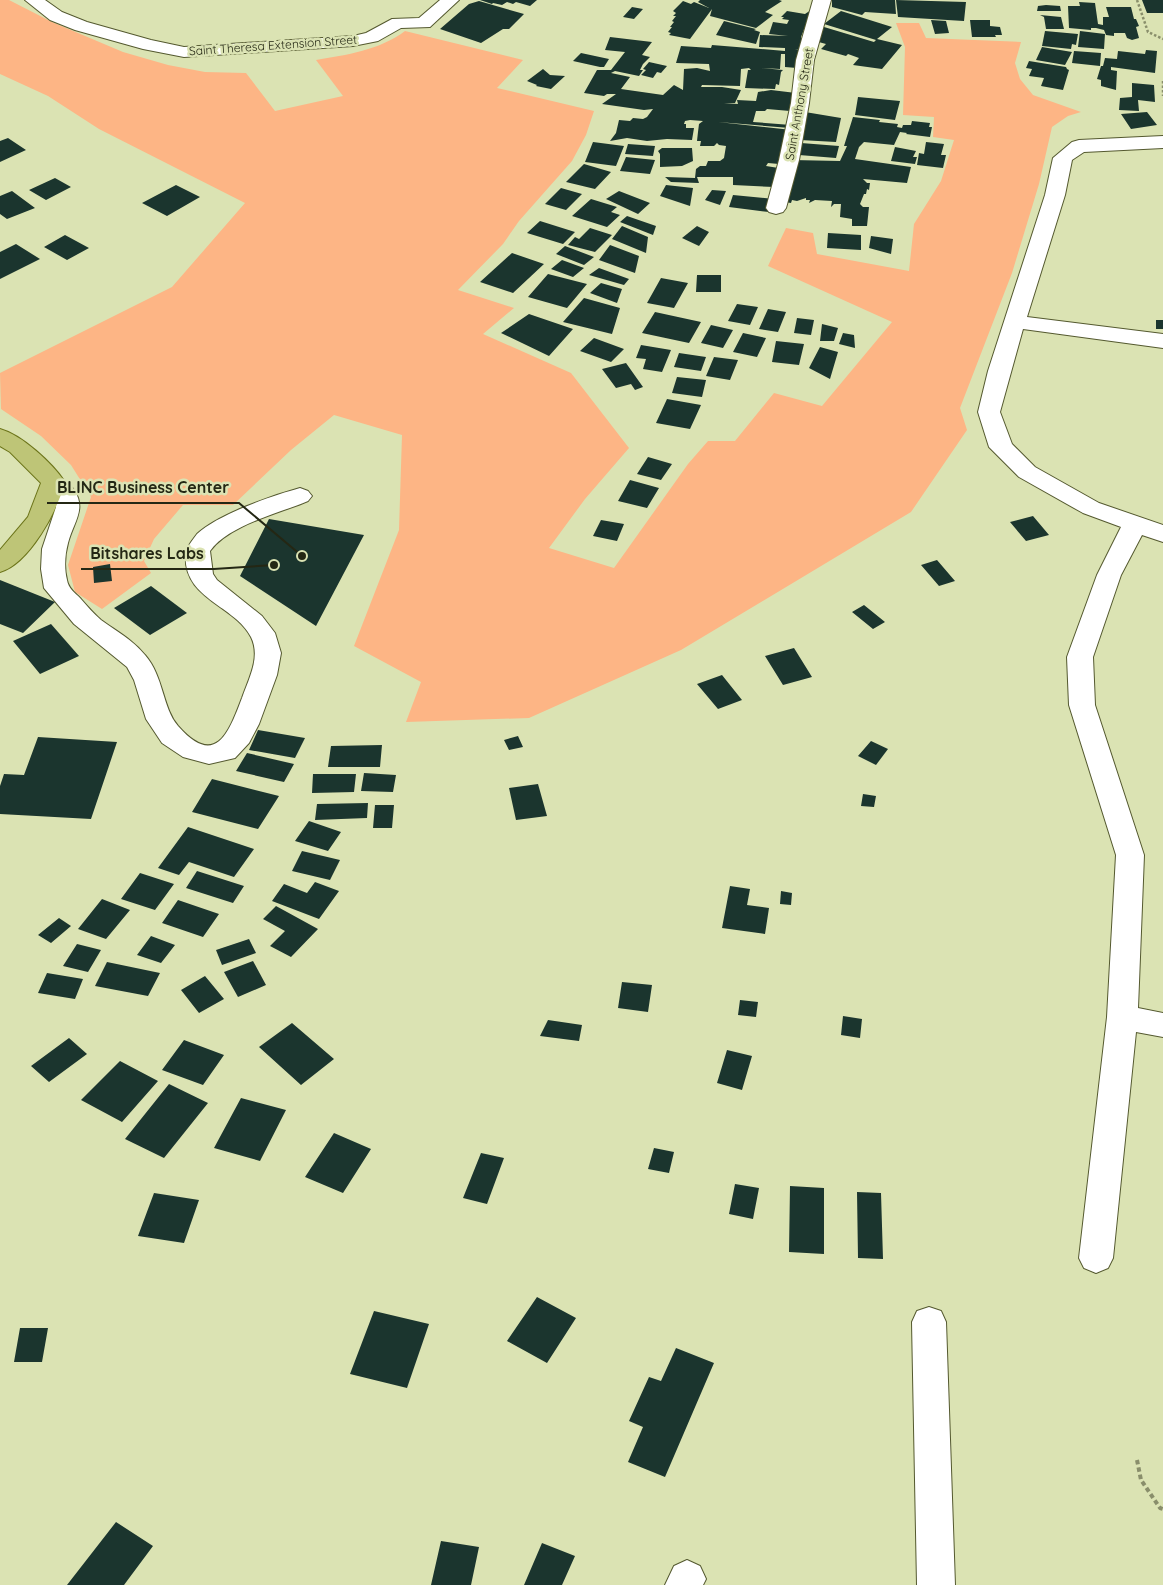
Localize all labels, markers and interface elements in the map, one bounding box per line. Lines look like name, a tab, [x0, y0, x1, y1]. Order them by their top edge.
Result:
street label: Saint Theresa Extension Street	[188, 32, 358, 58]
street label: Saint Anthony Street	[782, 47, 816, 161]
callout: BLINC Business Center	[47, 472, 239, 503]
text: BLINC Business Center	[57, 477, 229, 497]
callout: Bitshares Labs	[81, 538, 214, 569]
text: Bitshares Labs	[90, 543, 204, 563]

